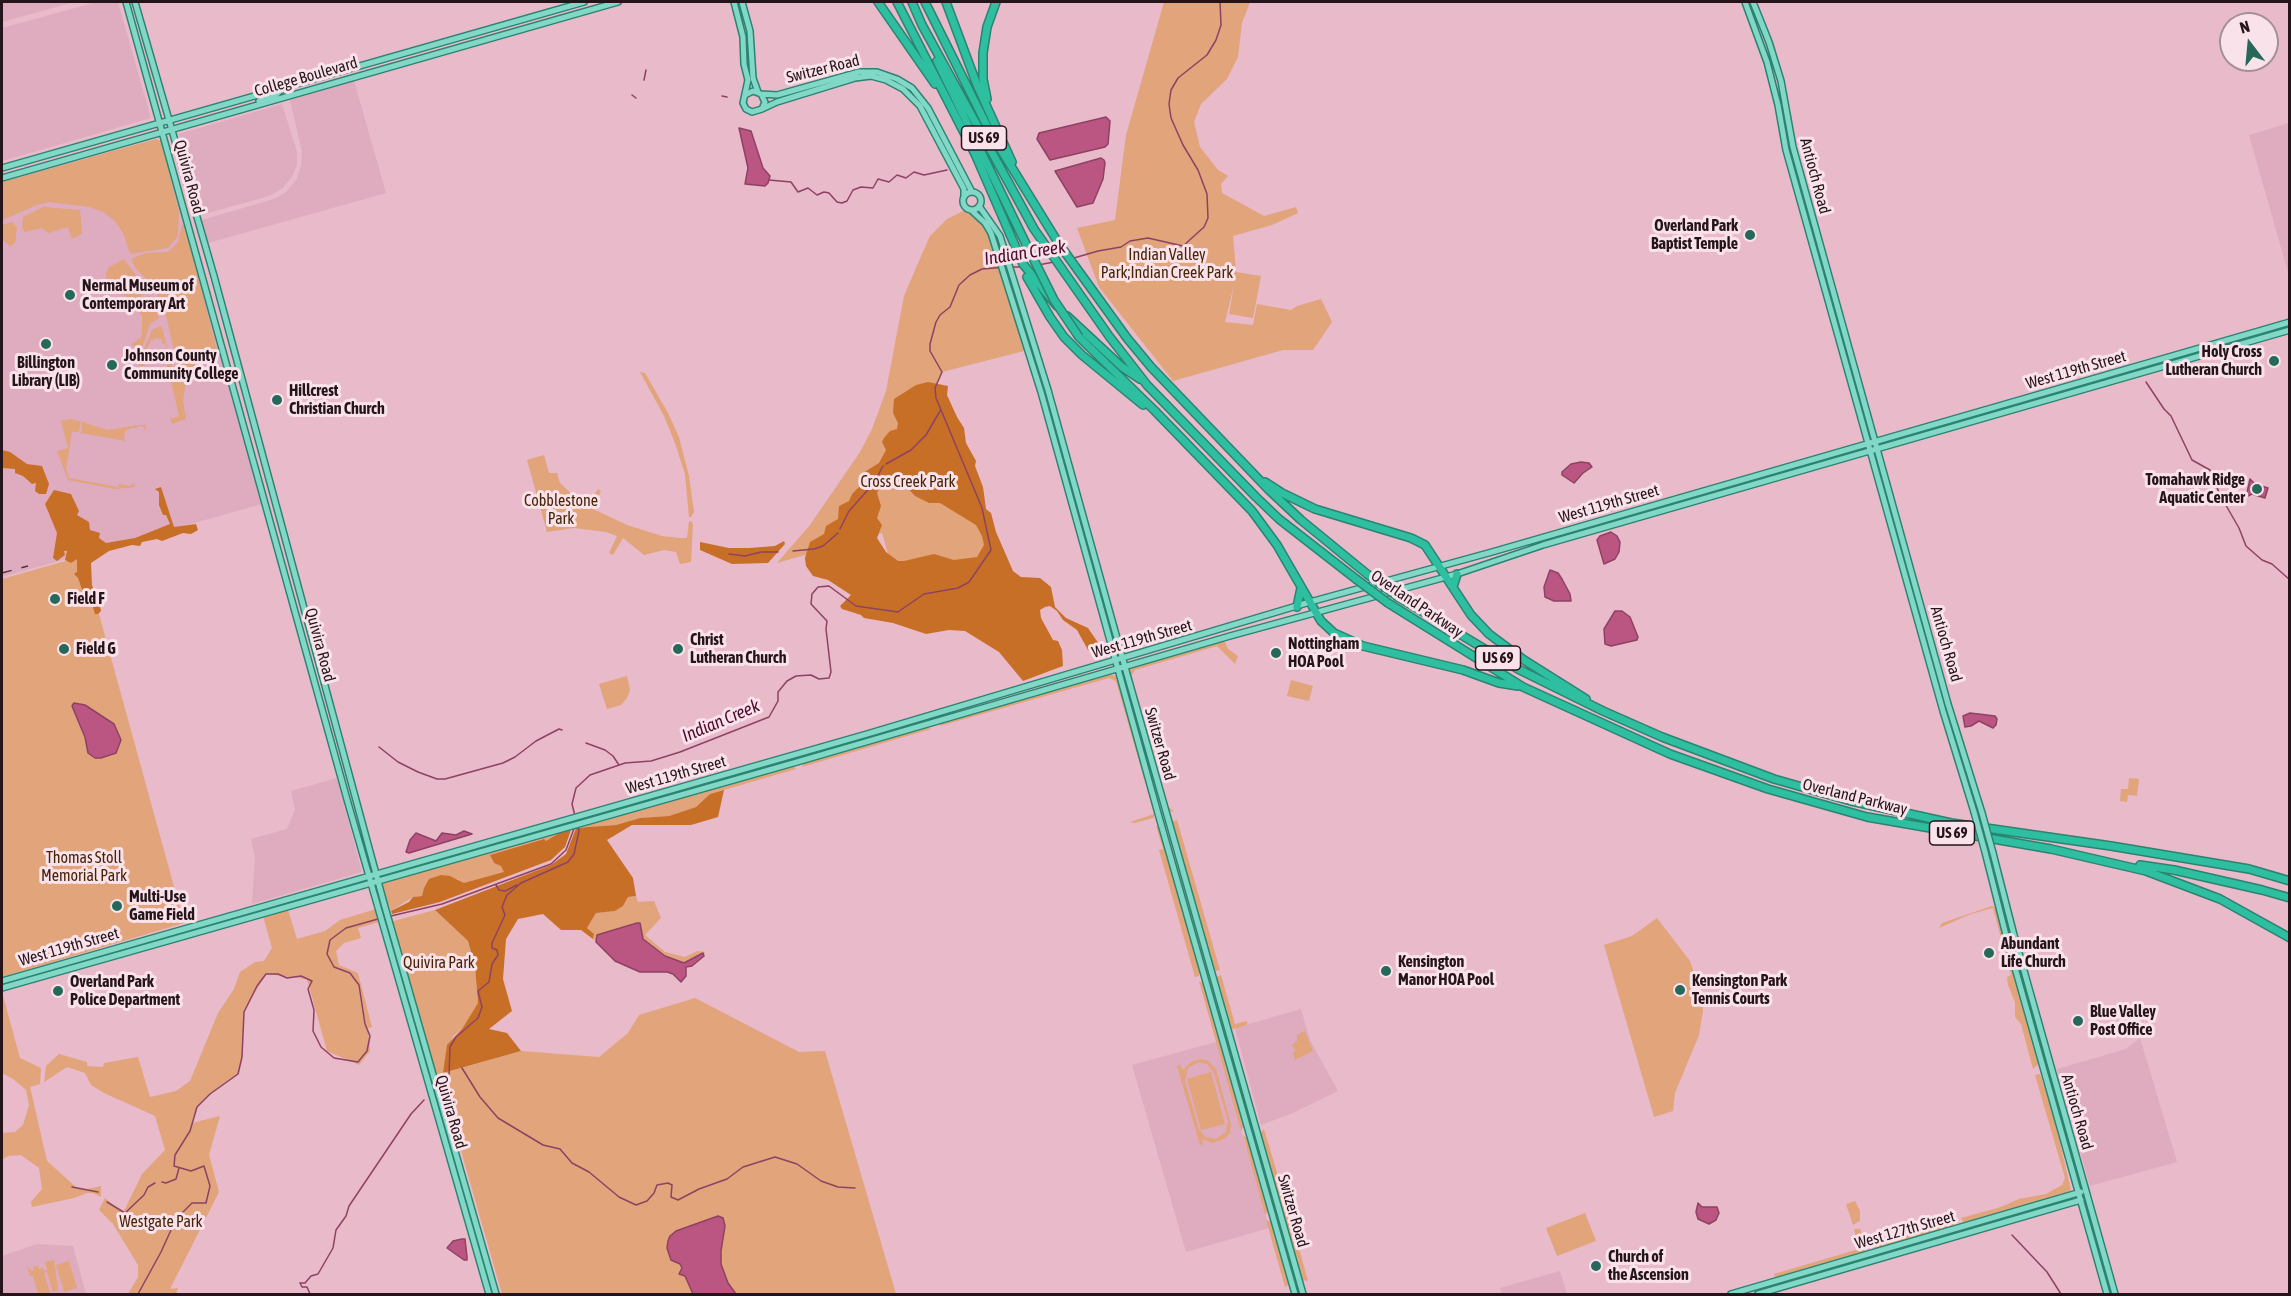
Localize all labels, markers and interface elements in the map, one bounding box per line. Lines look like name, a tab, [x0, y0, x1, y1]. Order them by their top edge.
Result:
north arrow	[2219, 12, 2279, 72]
text: N	[2238, 17, 2252, 37]
street label: Switzer Road	[784, 51, 862, 87]
street label: College Boulevard	[252, 53, 360, 101]
road number: US 69	[962, 126, 1006, 150]
street label: Antioch Road	[1796, 136, 1834, 216]
street label: Quivira Road	[170, 138, 208, 216]
place label: Overland Park Baptist Temple	[1651, 216, 1738, 254]
marker: Overland Park Baptist Temple	[1743, 228, 1757, 242]
water label: Indian Creek	[983, 236, 1067, 270]
park label: Indian Valley Park;Indian Creek Park	[1101, 245, 1233, 283]
place label: Nermal Museum of Contemporary Art	[82, 276, 194, 314]
marker: Nermal Museum of Contemporary Art	[63, 288, 77, 302]
marker: Billington Library (LIB)	[39, 337, 53, 351]
place label: Holy Cross Lutheran Church	[2166, 342, 2262, 380]
place label: Johnson County Community College	[124, 346, 238, 384]
street label: West 119th Street	[2024, 347, 2128, 393]
place label: Billington Library (LIB)	[12, 353, 80, 391]
marker: Holy Cross Lutheran Church	[2267, 354, 2281, 368]
marker: Johnson County Community College	[105, 358, 119, 372]
place label: Hillcrest Christian Church	[289, 381, 385, 419]
marker: Hillcrest Christian Church	[270, 393, 284, 407]
place label: Tomahawk Ridge Aquatic Center	[2145, 470, 2245, 508]
park label: Cross Creek Park	[860, 472, 956, 492]
street label: West 119th Street	[1557, 481, 1661, 527]
marker: Tomahawk Ridge Aquatic Center	[2250, 482, 2264, 496]
park label: Cobblestone Park	[524, 491, 598, 529]
street label: Overland Parkway	[1367, 566, 1467, 642]
place label: Field F	[67, 589, 105, 609]
marker: Field F	[48, 592, 62, 606]
street label: Antioch Road	[1926, 604, 1966, 684]
street label: Quivira Road	[301, 606, 339, 684]
street label: West 119th Street	[1090, 616, 1194, 662]
place label: Christ Lutheran Church	[690, 630, 786, 668]
place label: Nottingham HOA Pool	[1288, 634, 1359, 672]
place label: Field G	[76, 639, 116, 659]
marker: Field G	[57, 642, 71, 656]
marker: Christ Lutheran Church	[671, 642, 685, 656]
marker: Nottingham HOA Pool	[1269, 646, 1283, 660]
road number: US 69	[1476, 646, 1520, 670]
water label: Indian Creek	[679, 695, 763, 747]
street label: Switzer Road	[1140, 705, 1180, 783]
street label: West 119th Street	[624, 752, 728, 798]
street label: Overland Parkway	[1801, 775, 1909, 819]
road number: US 69	[1930, 821, 1974, 845]
park label: Thomas Stoll Memorial Park	[41, 848, 127, 886]
place label: Multi-Use Game Field	[129, 887, 195, 925]
marker: Multi-Use Game Field	[110, 899, 124, 913]
street label: West 119th Street	[17, 924, 121, 970]
place label: Abundant Life Church	[2001, 934, 2066, 972]
marker: Abundant Life Church	[1982, 946, 1996, 960]
place label: Kensington Manor HOA Pool	[1398, 952, 1494, 990]
park label: Quivira Park	[403, 953, 475, 973]
marker: Kensington Manor HOA Pool	[1379, 964, 1393, 978]
place label: Kensington Park Tennis Courts	[1692, 971, 1787, 1009]
place label: Overland Park Police Department	[70, 972, 180, 1010]
marker: Kensington Park Tennis Courts	[1673, 983, 1687, 997]
marker: Overland Park Police Department	[51, 984, 65, 998]
place label: Blue Valley Post Office	[2090, 1002, 2156, 1040]
marker: Blue Valley Post Office	[2071, 1014, 2085, 1028]
street label: Antioch Road	[2057, 1072, 2097, 1152]
street label: Quivira Road	[431, 1073, 471, 1151]
street label: Switzer Road	[1273, 1172, 1313, 1250]
street label: West 127th Street	[1853, 1207, 1957, 1253]
park label: Westgate Park	[119, 1212, 203, 1232]
place label: Church of the Ascension	[1608, 1247, 1689, 1285]
marker: Church of the Ascension	[1589, 1259, 1603, 1273]

